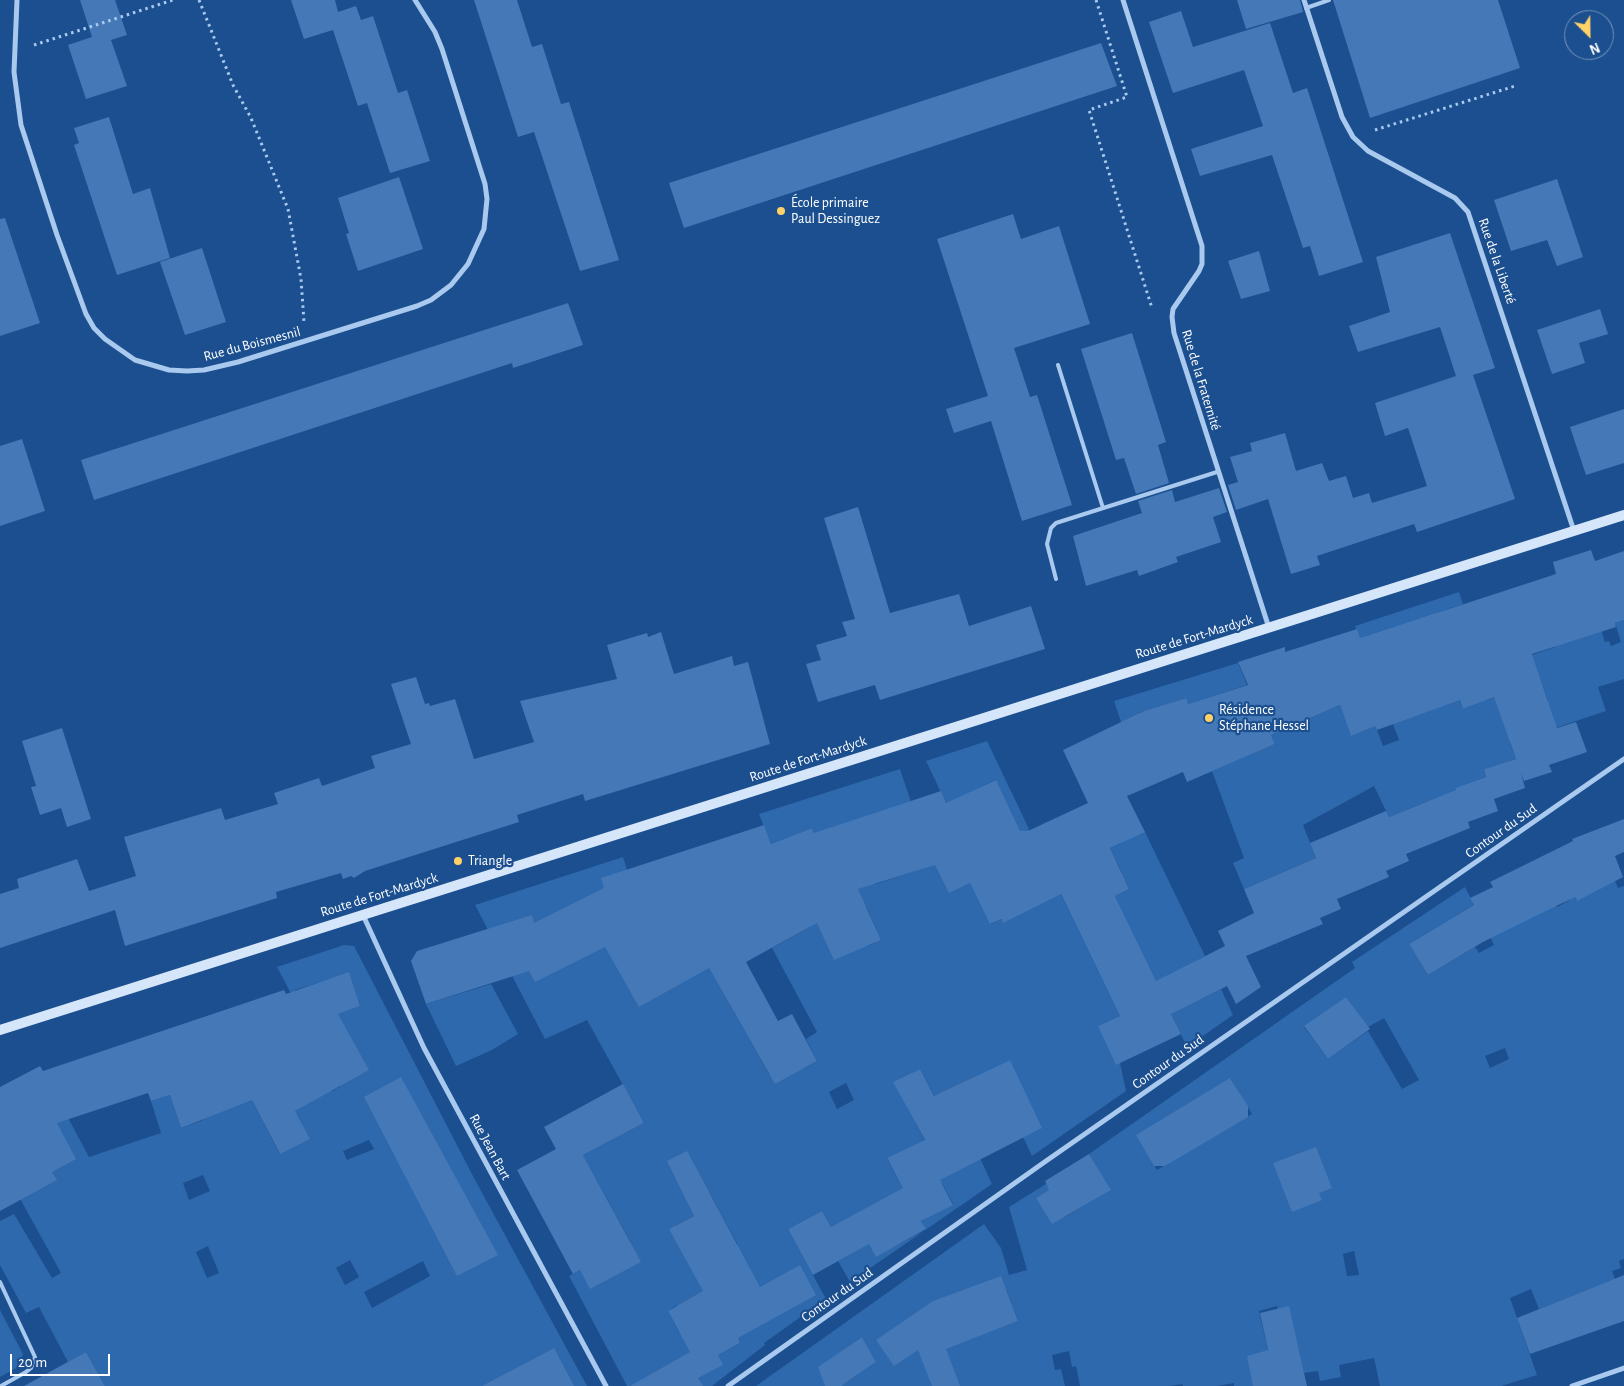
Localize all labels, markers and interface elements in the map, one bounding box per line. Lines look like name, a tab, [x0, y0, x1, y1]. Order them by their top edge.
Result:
north arrow	[1564, 10, 1614, 60]
text: N	[1587, 40, 1602, 56]
place label: École primaire Paul Dessinguez	[791, 195, 880, 228]
marker: École primaire Paul Dessinguez	[775, 205, 787, 217]
street label: Rue de la Liberté	[1474, 216, 1520, 306]
street label: Rue du Boismesnil	[202, 323, 302, 365]
street label: Rue de la Fraternité	[1178, 328, 1224, 432]
street label: Route de Fort-Mardyck	[1133, 611, 1255, 663]
place label: Résidence Stéphane Hessel	[1219, 702, 1309, 734]
marker: Résidence Stéphane Hessel	[1203, 712, 1215, 724]
street label: Route de Fort-Mardyck	[747, 732, 869, 786]
street label: Contour du Sud	[1462, 800, 1540, 862]
place label: Triangle	[468, 853, 512, 869]
marker: Triangle	[452, 855, 464, 867]
street label: Route de Fort-Mardyck	[318, 869, 440, 921]
street label: Contour du Sud	[1129, 1031, 1207, 1093]
street label: Rue Jean Bart	[466, 1111, 514, 1183]
street label: Contour du Sud	[798, 1264, 876, 1326]
scale bar	[12, 1344, 112, 1376]
text: 20 m	[18, 1355, 47, 1370]

